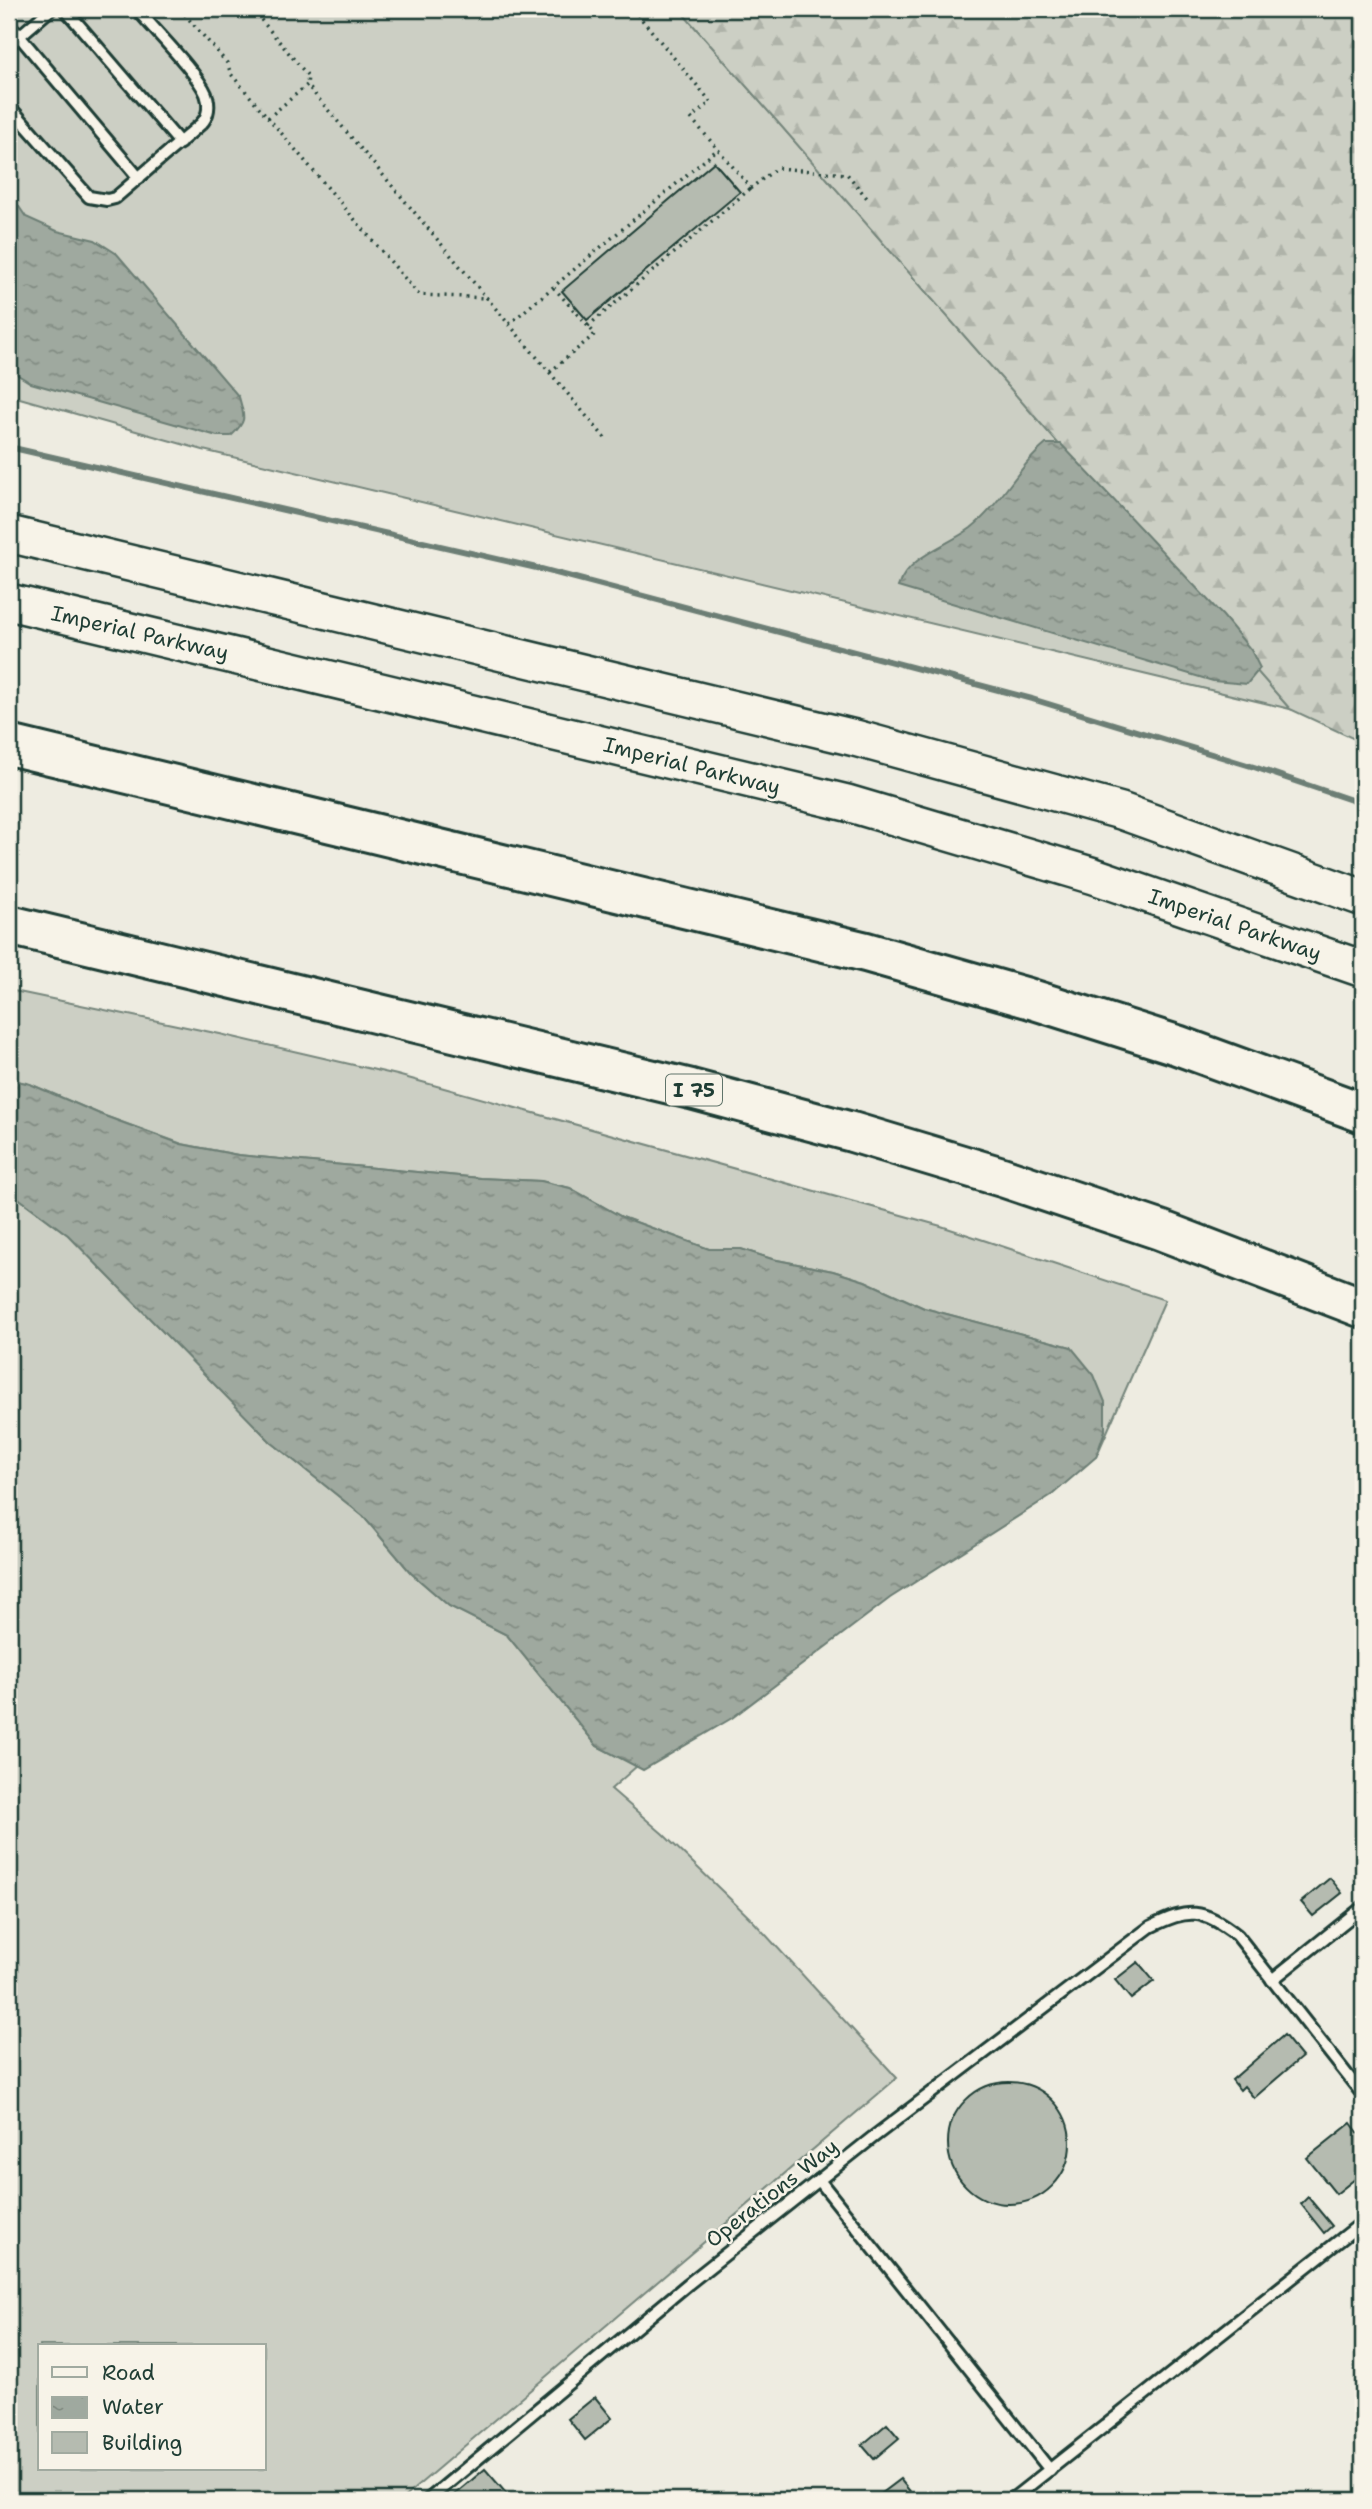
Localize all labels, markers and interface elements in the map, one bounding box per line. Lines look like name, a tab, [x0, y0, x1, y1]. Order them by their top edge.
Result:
street label: Imperial Parkway	[49, 599, 231, 667]
street label: Imperial Parkway	[601, 730, 783, 802]
street label: Imperial Parkway	[1145, 882, 1325, 968]
road number: I 75	[666, 1074, 722, 1106]
street label: Operations Way	[700, 2132, 844, 2254]
legend	[38, 2344, 266, 2470]
text: Road	[102, 2359, 155, 2387]
text: Water	[102, 2393, 164, 2421]
text: Building	[102, 2429, 182, 2457]

